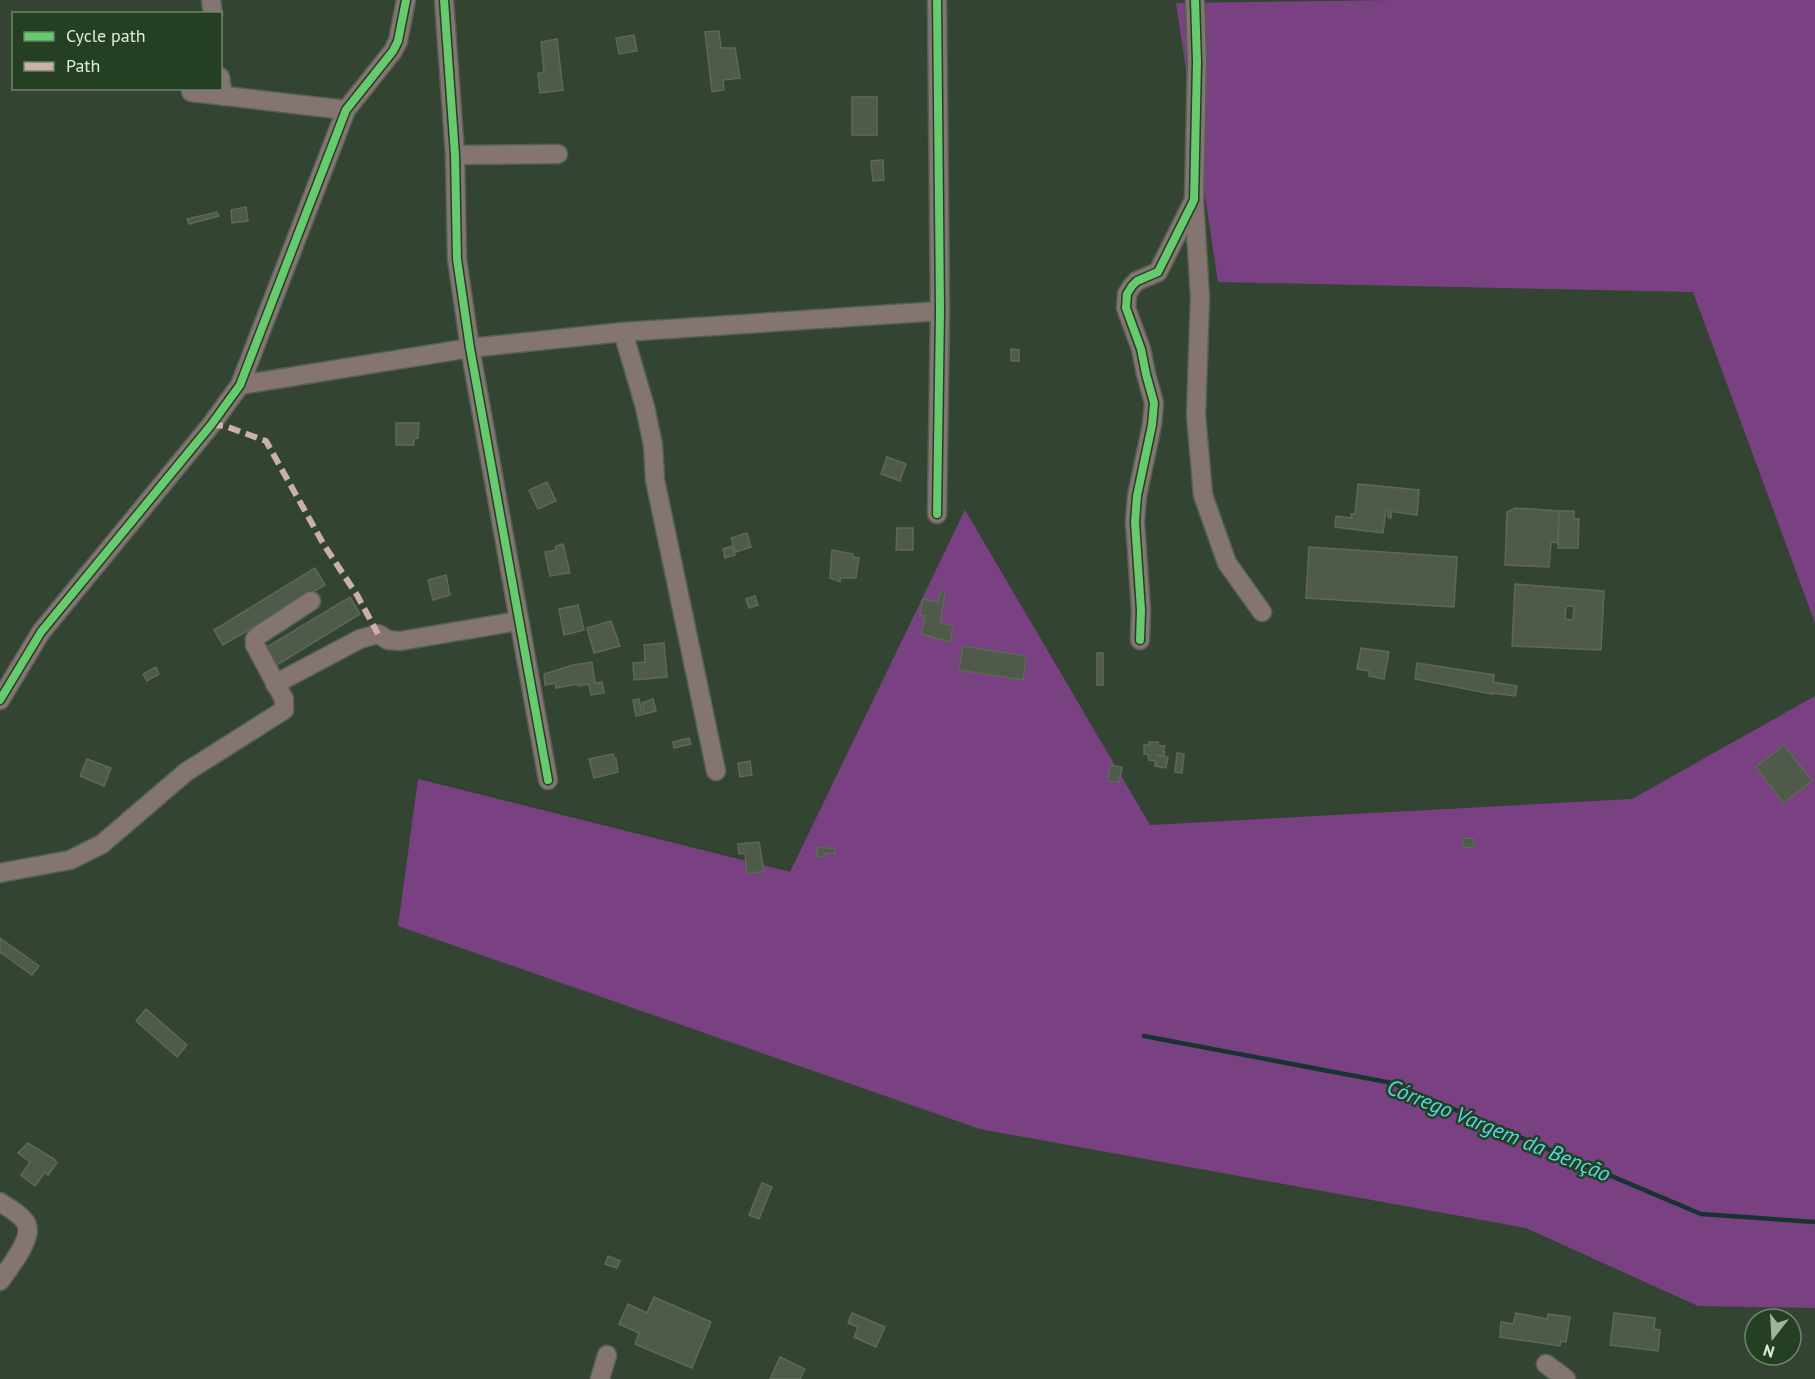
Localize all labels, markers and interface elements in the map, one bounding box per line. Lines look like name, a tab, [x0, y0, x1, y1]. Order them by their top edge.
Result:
legend	[12, 12, 222, 90]
text: Cycle path	[66, 24, 146, 47]
text: Path	[66, 54, 100, 77]
water label: Córrego Vargem da Benção	[1383, 1072, 1615, 1188]
north arrow	[1743, 1307, 1803, 1367]
text: N	[1761, 1340, 1777, 1362]

